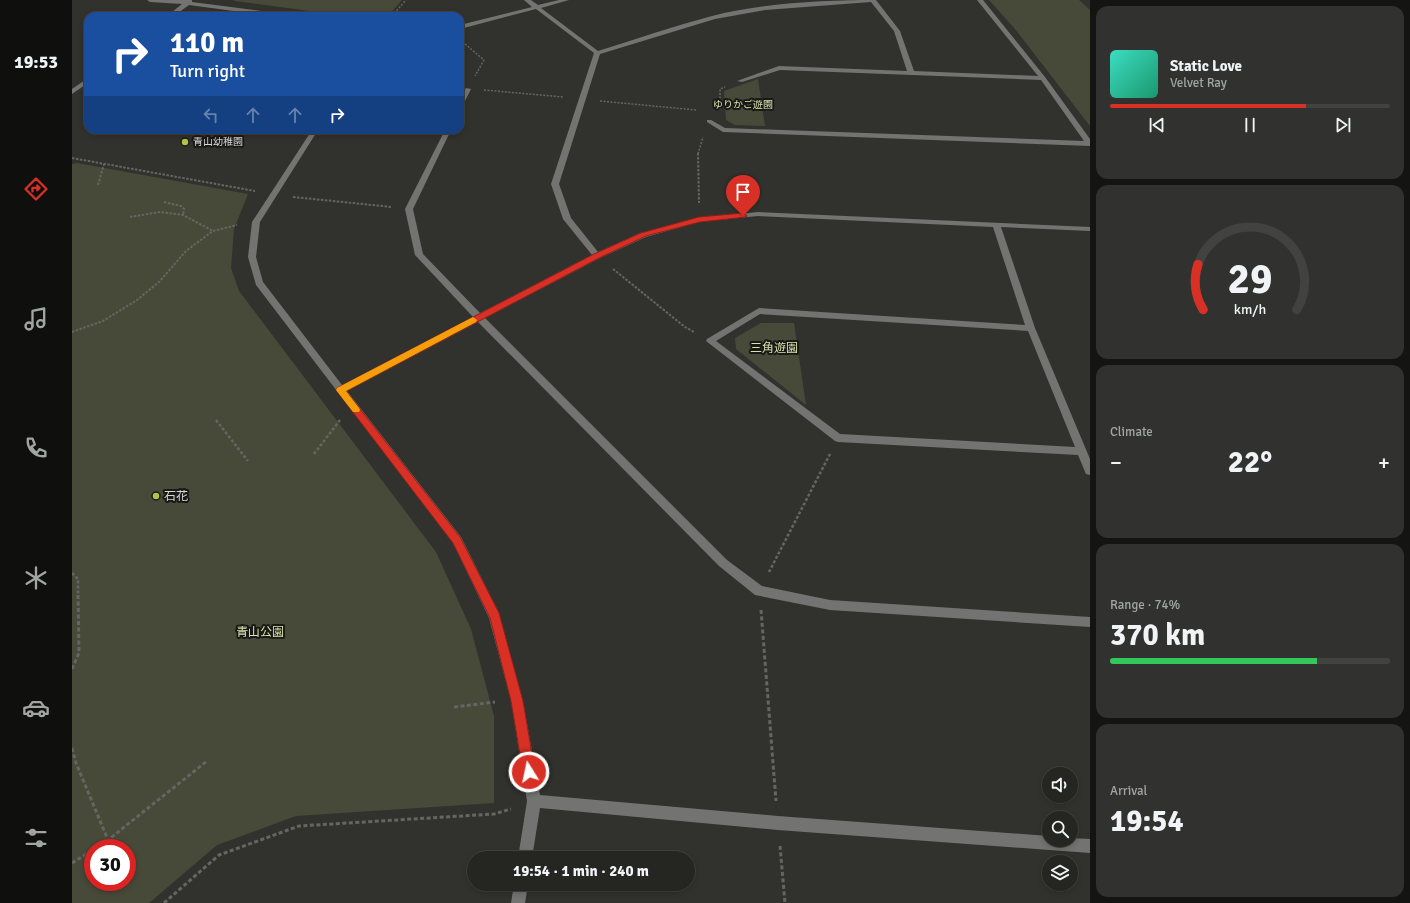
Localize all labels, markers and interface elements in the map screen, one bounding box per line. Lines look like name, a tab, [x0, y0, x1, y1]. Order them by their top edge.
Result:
text: 110 m	[170, 26, 244, 60]
icon: right	[104, 28, 156, 80]
text: 19:53	[14, 51, 58, 73]
text: Static Love	[1170, 57, 1242, 75]
text: Turn right	[170, 60, 245, 82]
text: Velvet Ray	[1170, 75, 1227, 91]
park label: ゆりかご遊園	[713, 99, 773, 111]
icon: left	[200, 104, 222, 126]
icon: ahead	[242, 104, 264, 126]
icon: ahead	[284, 104, 306, 126]
icon: right	[326, 104, 348, 126]
icon: previous	[1146, 114, 1168, 136]
icon: pause	[1239, 114, 1261, 136]
icon: next	[1332, 114, 1354, 136]
place label: 青山幼稚園	[193, 136, 243, 148]
marker: 青山幼稚園	[180, 137, 190, 147]
icon: directions	[22, 175, 50, 203]
pin	[726, 175, 760, 216]
icon: arrive	[732, 181, 754, 203]
text: 29	[1228, 254, 1272, 305]
text: km/h	[1234, 301, 1266, 318]
icon: music	[22, 305, 50, 333]
park label: 三角遊園	[750, 341, 798, 356]
text: Climate	[1110, 424, 1153, 440]
icon: phone	[22, 434, 50, 462]
text: 22°	[1228, 444, 1272, 481]
text: −	[1110, 449, 1122, 476]
text: +	[1378, 449, 1390, 476]
place label: 石花	[164, 489, 188, 504]
marker: 石花	[151, 491, 161, 501]
icon: climate	[22, 564, 50, 592]
text: Range · 74%	[1110, 597, 1180, 613]
text: 370 km	[1110, 617, 1205, 654]
park label: 青山公園	[236, 625, 284, 640]
icon: car	[22, 694, 50, 722]
position arrow	[508, 751, 550, 793]
map controls	[1042, 767, 1078, 891]
button: sound	[1042, 767, 1078, 803]
text: Arrival	[1110, 783, 1147, 799]
text: 19:54	[1110, 803, 1184, 840]
button: search	[1042, 811, 1078, 847]
icon: filters	[22, 824, 50, 852]
speed limit sign: 30	[84, 839, 136, 891]
button: layers	[1042, 855, 1078, 891]
text: 19:54 · 1 min · 240 m	[513, 862, 649, 880]

